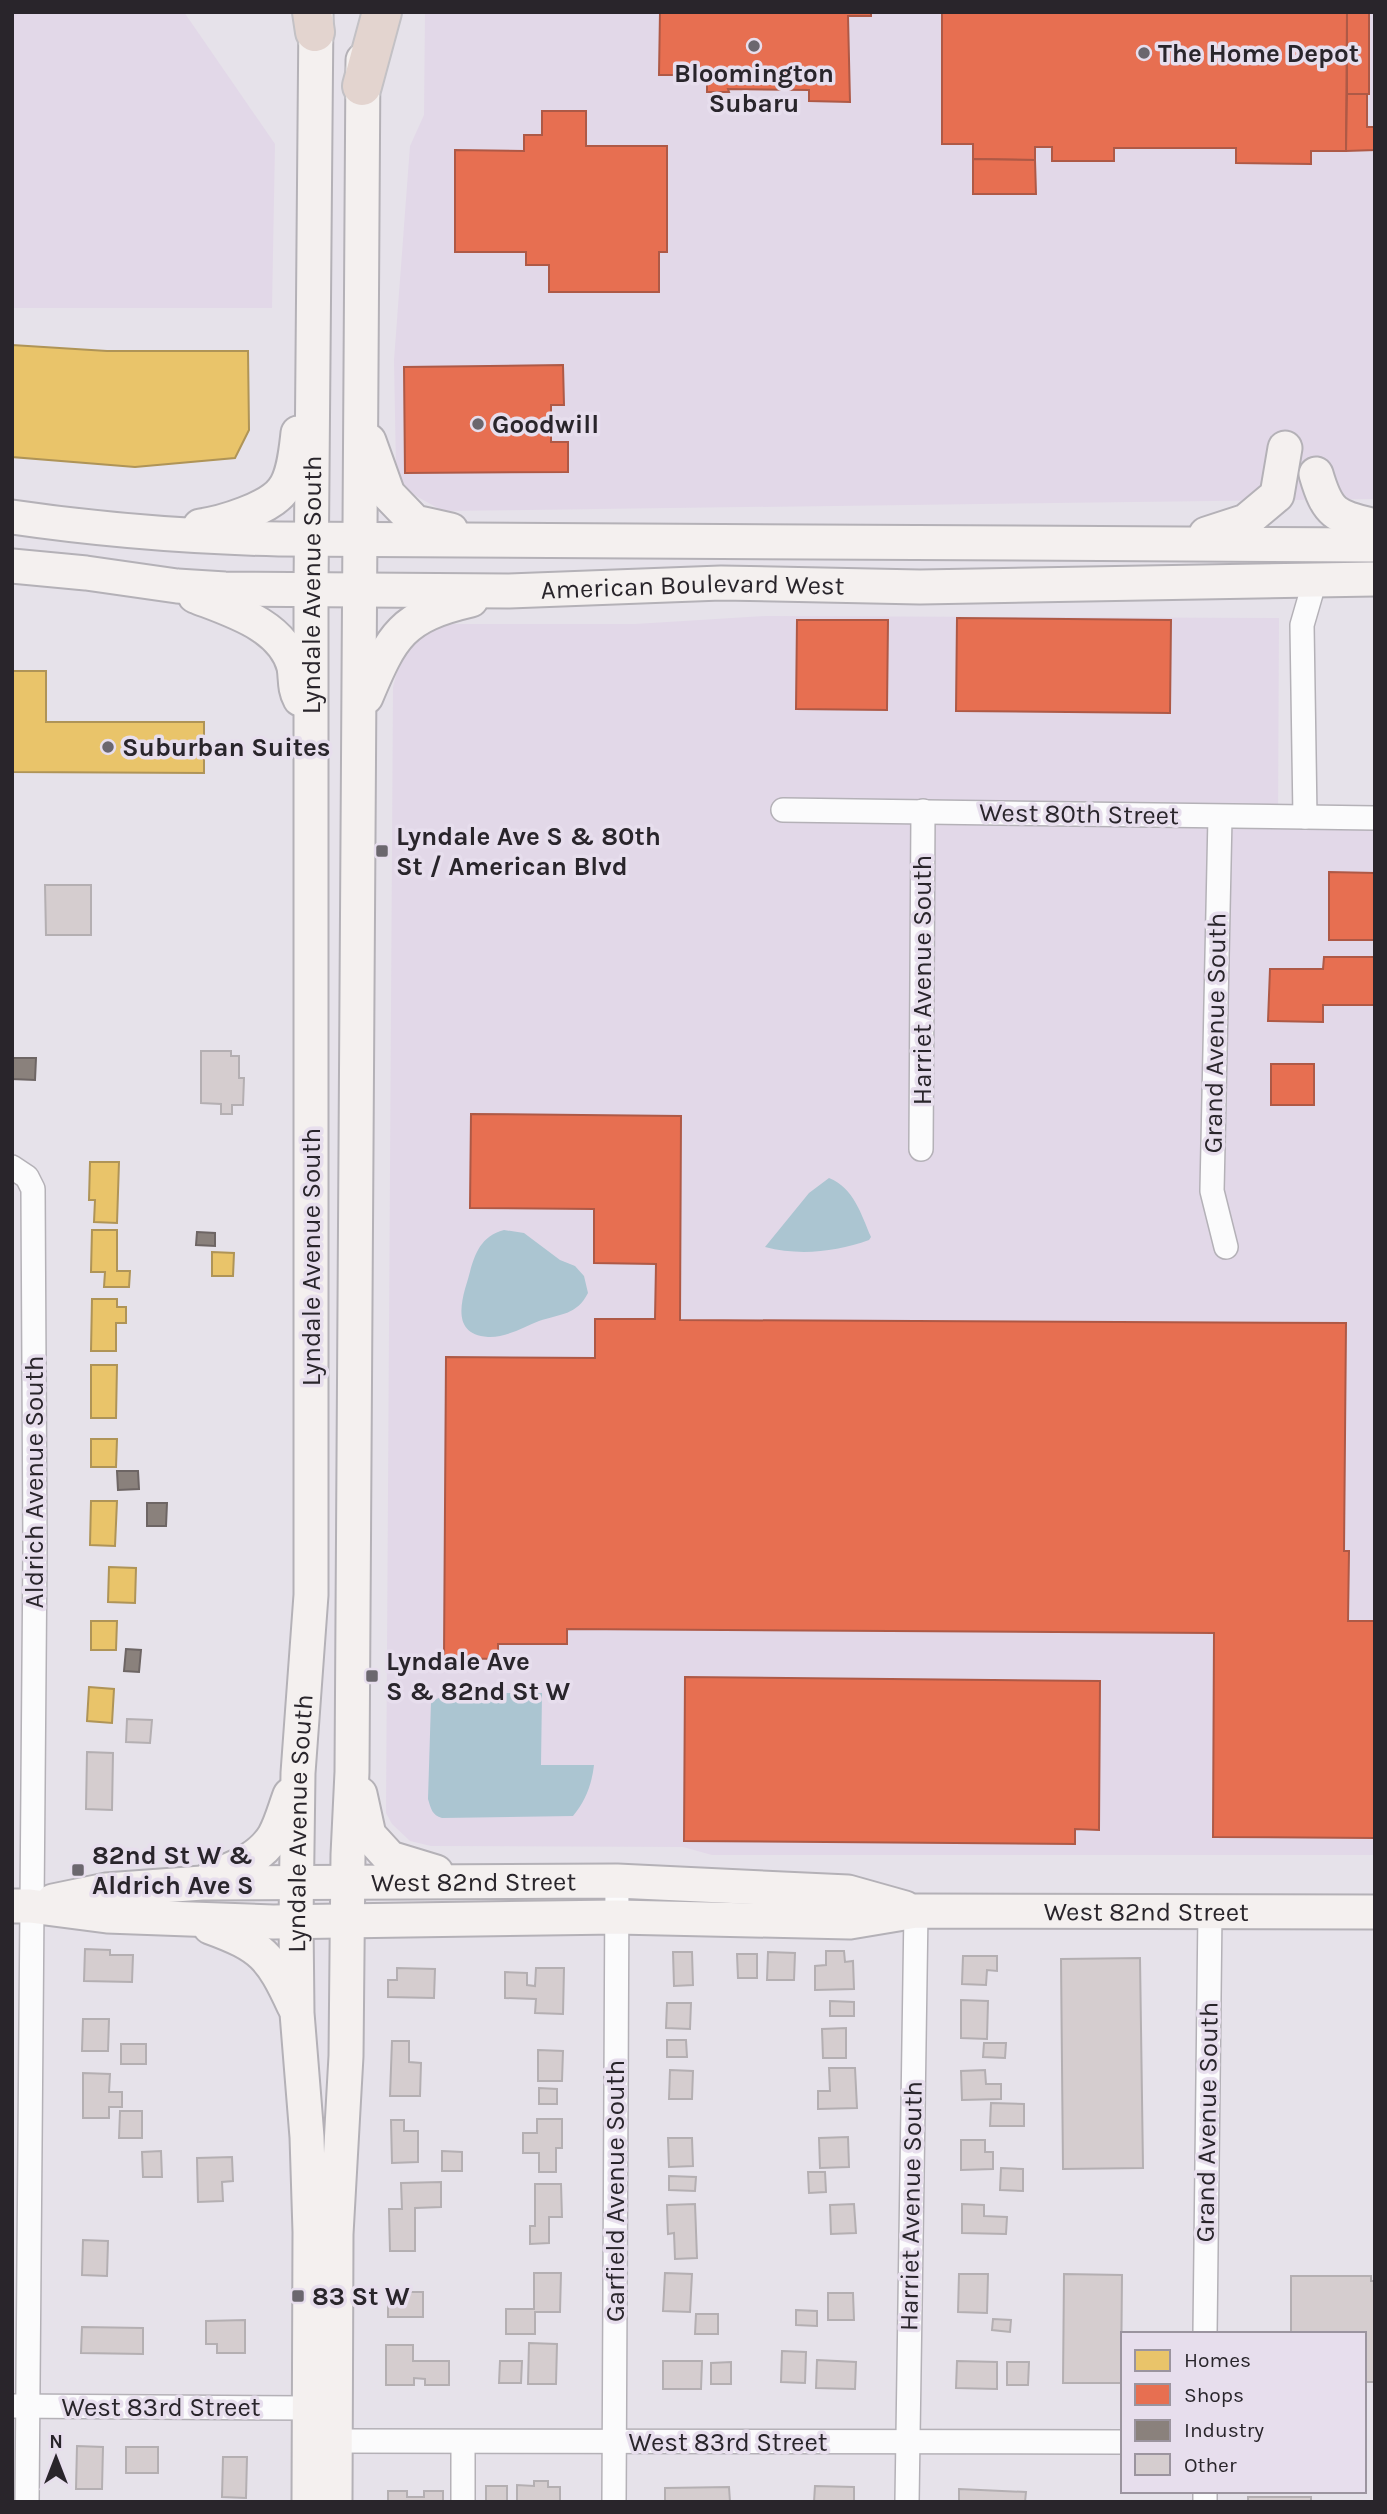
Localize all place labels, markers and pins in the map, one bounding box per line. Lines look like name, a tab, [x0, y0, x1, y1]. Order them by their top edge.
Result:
marker: Bloomington Subaru	[746, 38, 762, 54]
place label: The Home Depot	[1158, 38, 1359, 69]
marker: The Home Depot	[1136, 45, 1152, 61]
place label: Bloomington Subaru	[674, 58, 834, 119]
place label: Goodwill	[492, 409, 599, 440]
marker: Goodwill	[470, 416, 486, 432]
place label: Suburban Suites	[122, 732, 330, 763]
marker: Suburban Suites	[100, 739, 116, 755]
place label: Lyndale Ave S & 80th St / American Blvd	[396, 821, 661, 882]
marker: Lyndale Ave S & 80th St / American Blvd	[374, 843, 390, 859]
place label: Lyndale Ave S & 82nd St W	[386, 1646, 571, 1707]
marker: Lyndale Ave S & 82nd St W	[364, 1668, 380, 1684]
place label: 82nd St W & Aldrich Ave S	[92, 1840, 254, 1901]
marker: 82nd St W & Aldrich Ave S	[70, 1862, 86, 1878]
place label: 83 St W	[312, 2281, 410, 2312]
marker: 83 St W	[290, 2288, 306, 2304]

